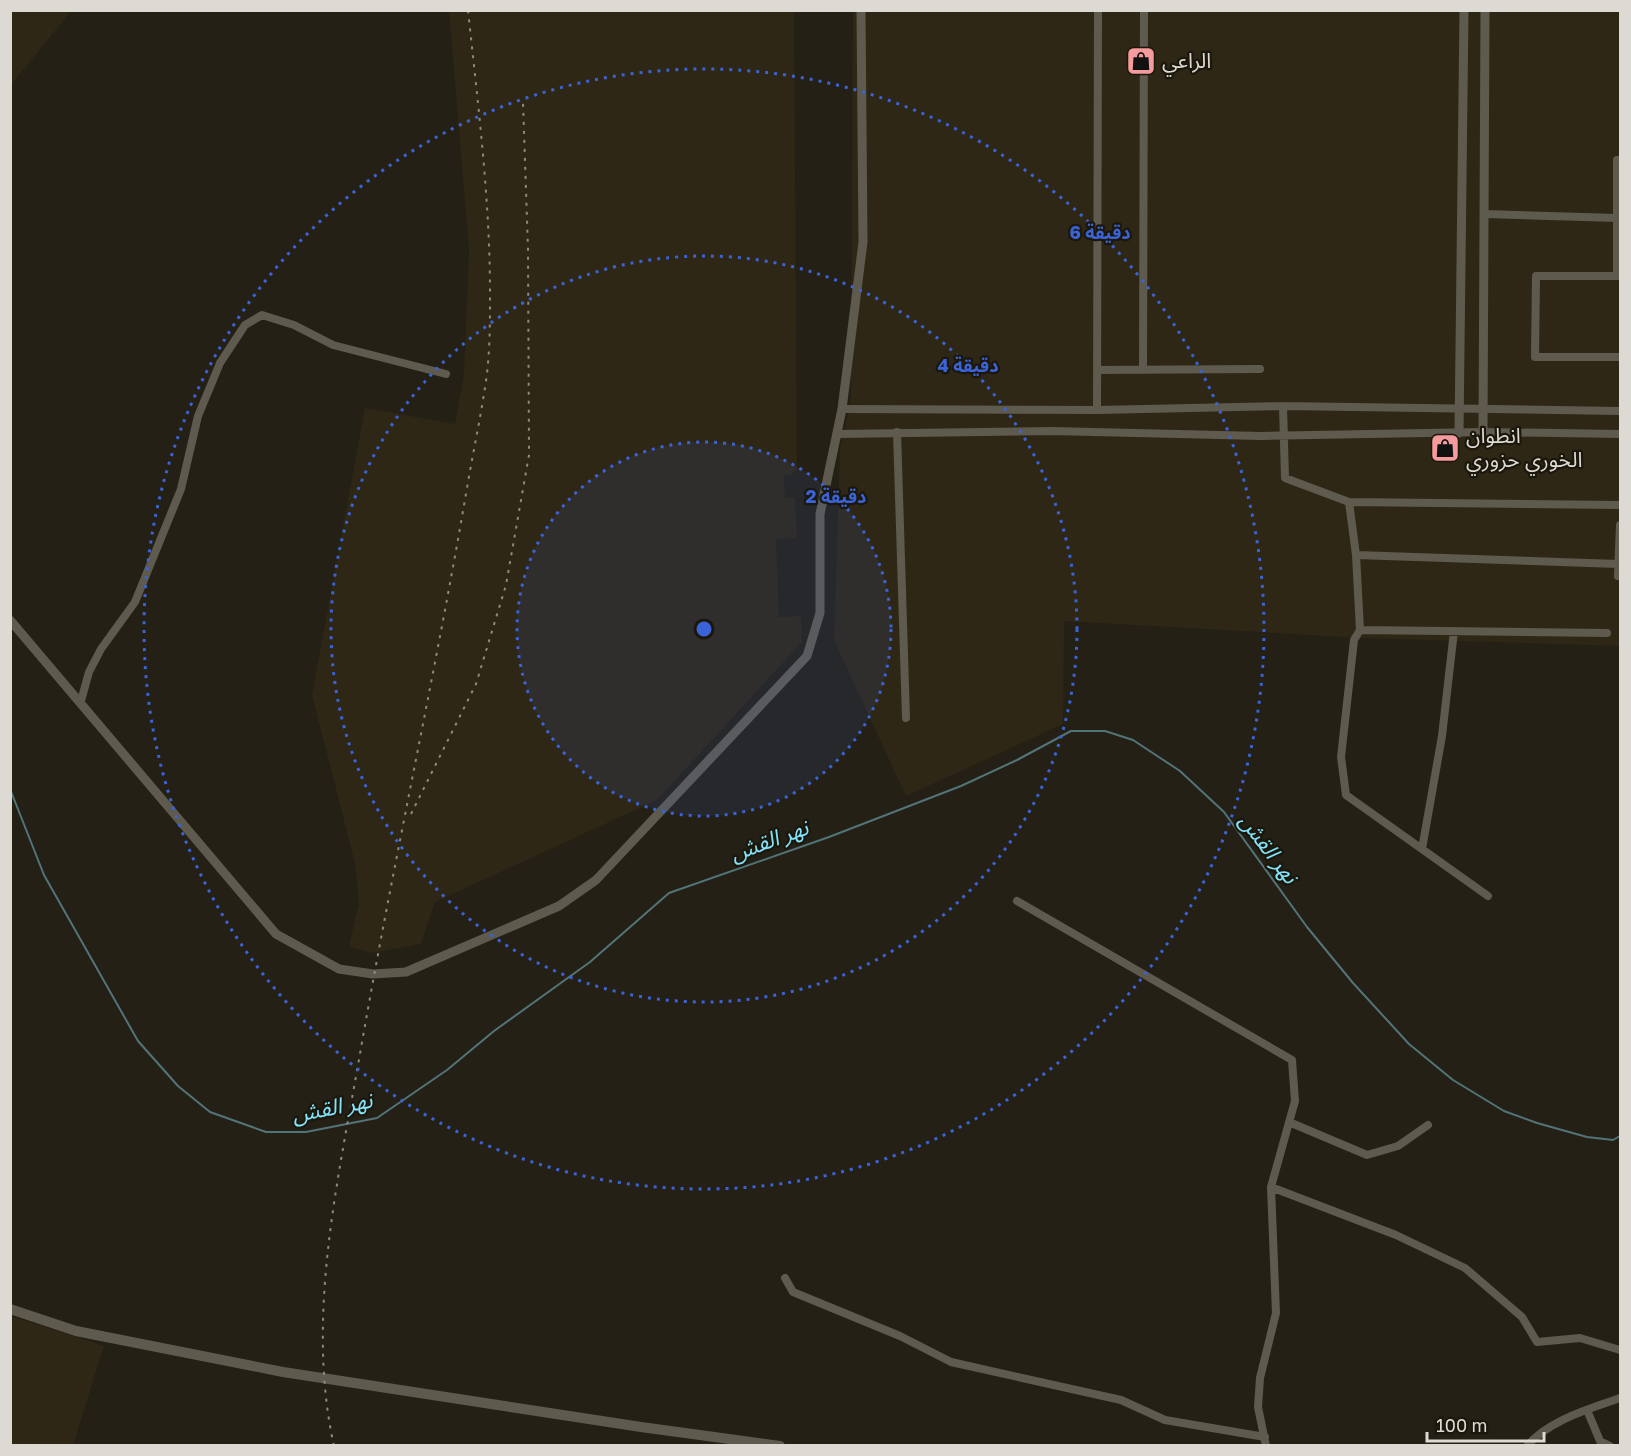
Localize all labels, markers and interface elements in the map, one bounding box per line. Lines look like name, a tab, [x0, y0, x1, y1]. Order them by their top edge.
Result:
shop icon: الراعي	[1125, 45, 1157, 77]
place label: الراعي	[1162, 47, 1211, 77]
text: 6 دقيقة	[1069, 221, 1131, 243]
text: 4 دقيقة	[937, 354, 999, 376]
place label: انطوان الخوري حزوري	[1466, 422, 1582, 476]
shop icon: انطوان الخوري حزوري	[1429, 432, 1461, 464]
text: 2 دقيقة	[806, 485, 866, 507]
centre of rings	[694, 619, 714, 639]
water label: نهر القش	[1233, 807, 1306, 891]
water label: نهر القش	[726, 812, 814, 867]
water label: نهر القش	[290, 1085, 377, 1128]
scale bar	[1427, 1405, 1544, 1443]
text: 100 m	[1436, 1414, 1487, 1436]

